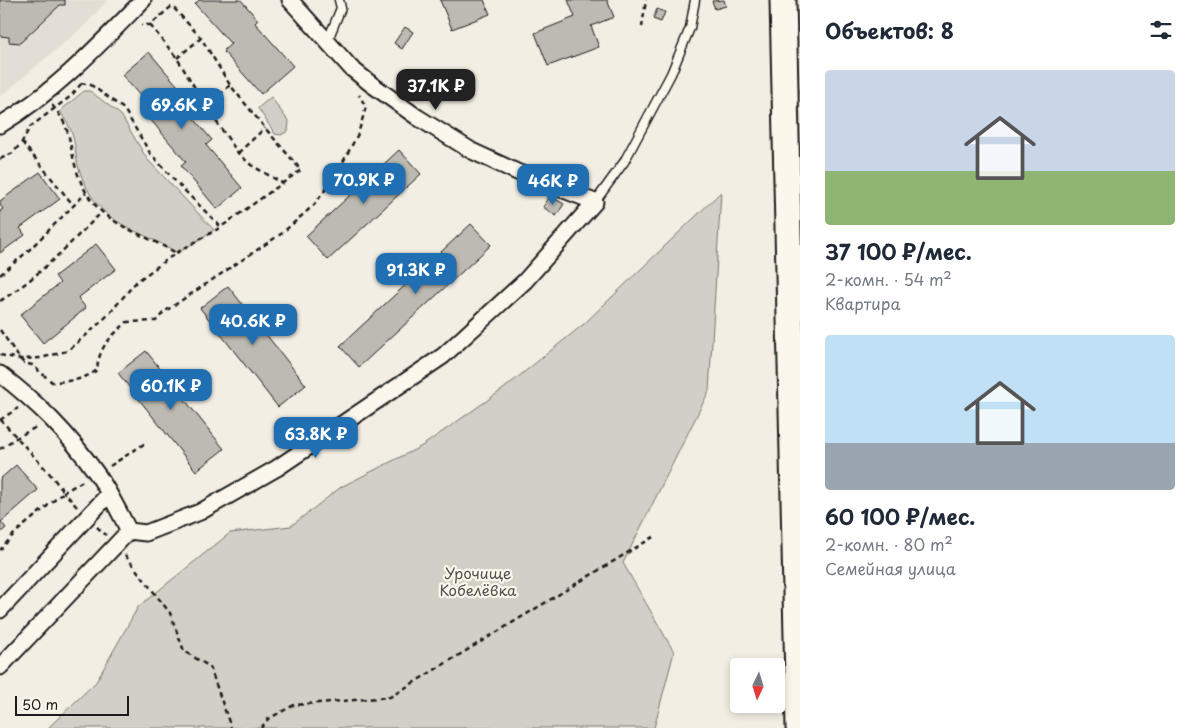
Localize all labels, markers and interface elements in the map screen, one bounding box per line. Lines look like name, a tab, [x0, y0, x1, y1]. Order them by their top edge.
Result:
text: Объектов: 8	[825, 14, 954, 46]
icon: filters	[1147, 16, 1175, 44]
pin: 37.1K ₽	[390, 68, 482, 111]
text: 37.1K ₽	[407, 73, 465, 97]
pin: 69.6K ₽	[136, 88, 228, 130]
text: 69.6K ₽	[151, 92, 213, 116]
icon: home	[955, 103, 1045, 193]
pin: 70.9K ₽	[318, 162, 410, 205]
pin: 46K ₽	[518, 164, 588, 206]
text: 70.9K ₽	[334, 167, 394, 191]
text: 46K ₽	[528, 168, 578, 192]
text: 37 100 ₽/мес.	[825, 235, 972, 267]
pin: 91.3K ₽	[370, 252, 462, 295]
text: 91.3K ₽	[387, 257, 445, 281]
text: 2-комн. · 54 m²	[825, 267, 952, 291]
text: Квартира	[825, 291, 900, 315]
pin: 40.6K ₽	[207, 304, 299, 346]
text: 40.6K ₽	[220, 308, 286, 332]
pin: 60.1K ₽	[125, 368, 217, 411]
icon: home	[955, 368, 1045, 458]
text: 60.1K ₽	[141, 373, 201, 397]
pin: 63.8K ₽	[270, 416, 362, 459]
text: 63.8K ₽	[285, 421, 347, 445]
text: 60 100 ₽/мес.	[825, 500, 975, 532]
text: 2-комн. · 80 m²	[825, 532, 953, 556]
text: Семейная улица	[825, 556, 956, 580]
park label: Урочище Кобелёвка	[440, 561, 517, 601]
north arrow	[730, 658, 785, 712]
map controls	[730, 658, 785, 713]
scale bar	[15, 693, 129, 716]
text: 50 m	[22, 694, 58, 715]

